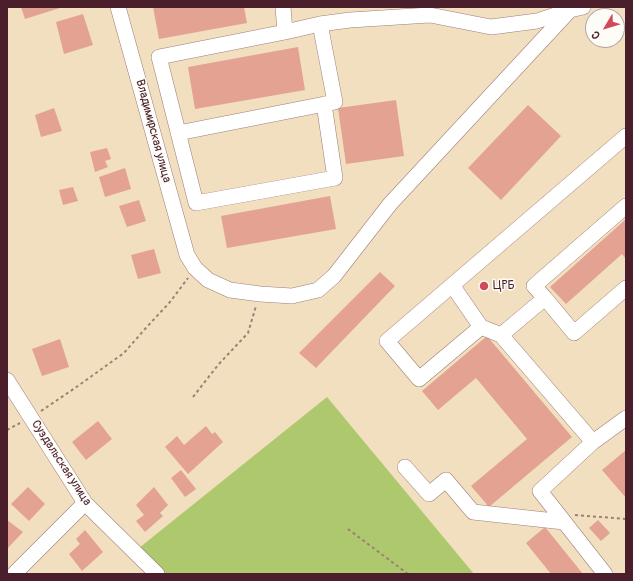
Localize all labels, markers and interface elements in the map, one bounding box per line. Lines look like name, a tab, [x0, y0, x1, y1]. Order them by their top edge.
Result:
north arrow	[585, 8, 625, 48]
text: С	[589, 28, 603, 42]
street label: Владимирская улица	[132, 78, 174, 184]
place label: ЦРБ	[493, 279, 515, 293]
marker: ЦРБ	[478, 280, 490, 292]
street label: Суздальская улица	[28, 418, 94, 508]

